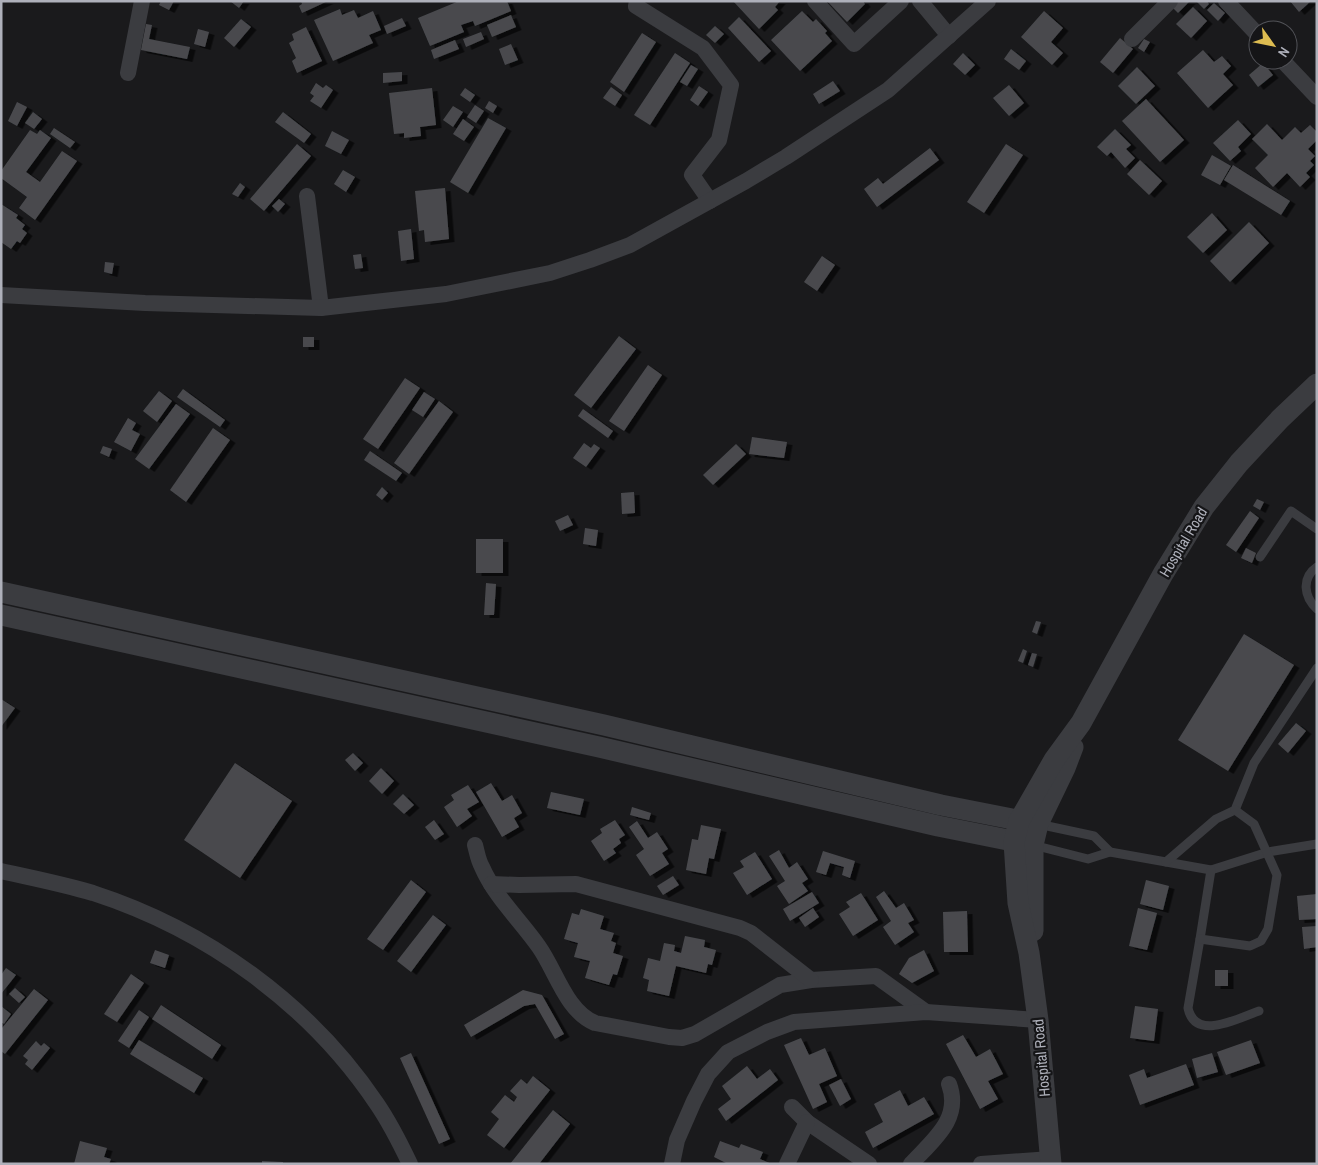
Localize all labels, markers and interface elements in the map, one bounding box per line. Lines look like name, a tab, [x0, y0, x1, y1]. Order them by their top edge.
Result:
north arrow	[1248, 20, 1298, 70]
text: N	[1274, 44, 1294, 60]
street label: Hospital Road	[1154, 503, 1212, 581]
street label: Hospital Road	[1027, 1018, 1055, 1098]

